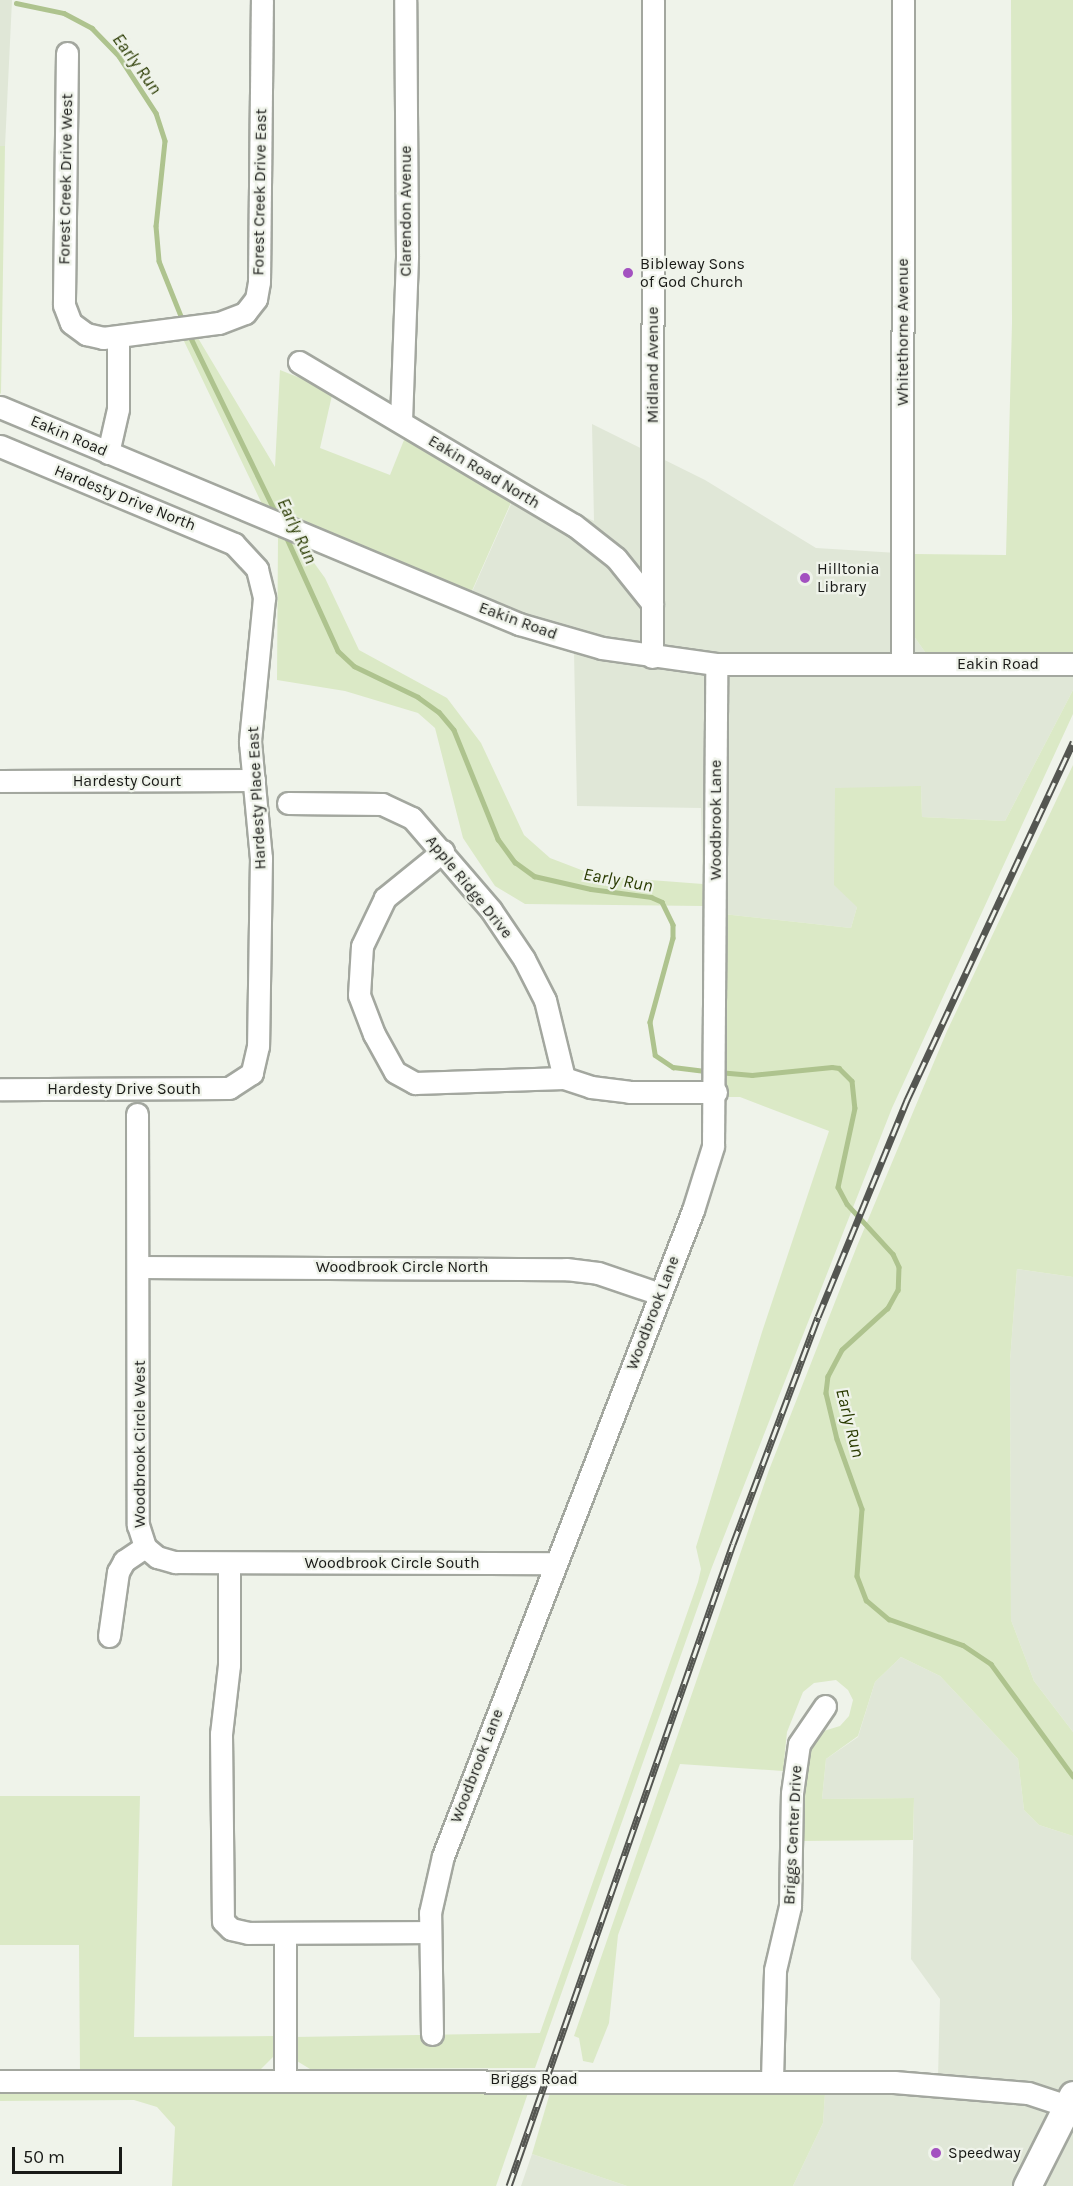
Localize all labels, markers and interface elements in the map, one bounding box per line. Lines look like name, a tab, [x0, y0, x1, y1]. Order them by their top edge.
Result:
water label: Early Run	[108, 29, 166, 99]
street label: Forest Creek Drive West	[55, 93, 77, 265]
street label: Forest Creek Drive East	[249, 108, 271, 276]
street label: Clarendon Avenue	[396, 145, 416, 277]
place label: Bibleway Sons of God Church	[640, 254, 745, 292]
street label: Whitethorne Avenue	[893, 258, 913, 406]
marker: Bibleway Sons of God Church	[621, 266, 635, 280]
street label: Midland Avenue	[643, 307, 663, 423]
street label: Eakin Road	[28, 411, 110, 461]
street label: Eakin Road North	[425, 431, 543, 513]
street label: Hardesty Drive North	[51, 461, 199, 535]
water label: Early Run	[272, 495, 322, 567]
place label: Hilltonia Library	[817, 559, 879, 597]
marker: Hilltonia Library	[798, 571, 812, 585]
street label: Eakin Road	[476, 598, 560, 644]
street label: Eakin Road	[957, 654, 1039, 674]
street label: Hardesty Place East	[244, 726, 270, 870]
street label: Woodbrook Lane	[706, 760, 726, 880]
street label: Hardesty Court	[73, 771, 181, 791]
street label: Apple Ridge Drive	[422, 832, 516, 942]
water label: Early Run	[582, 863, 654, 897]
street label: Hardesty Drive South	[47, 1079, 201, 1099]
street label: Woodbrook Lane	[622, 1253, 684, 1373]
street label: Woodbrook Circle North	[316, 1257, 488, 1277]
street label: Woodbrook Circle West	[130, 1360, 150, 1528]
water label: Early Run	[831, 1386, 869, 1460]
street label: Woodbrook Circle South	[304, 1553, 480, 1573]
street label: Woodbrook Lane	[446, 1706, 508, 1826]
street label: Briggs Center Drive	[780, 1765, 806, 1905]
street label: Briggs Road	[490, 2069, 578, 2089]
scale bar	[15, 2135, 124, 2173]
place label: Speedway	[948, 2143, 1021, 2163]
text: 50 m	[23, 2146, 65, 2168]
marker: Speedway	[929, 2146, 943, 2160]

